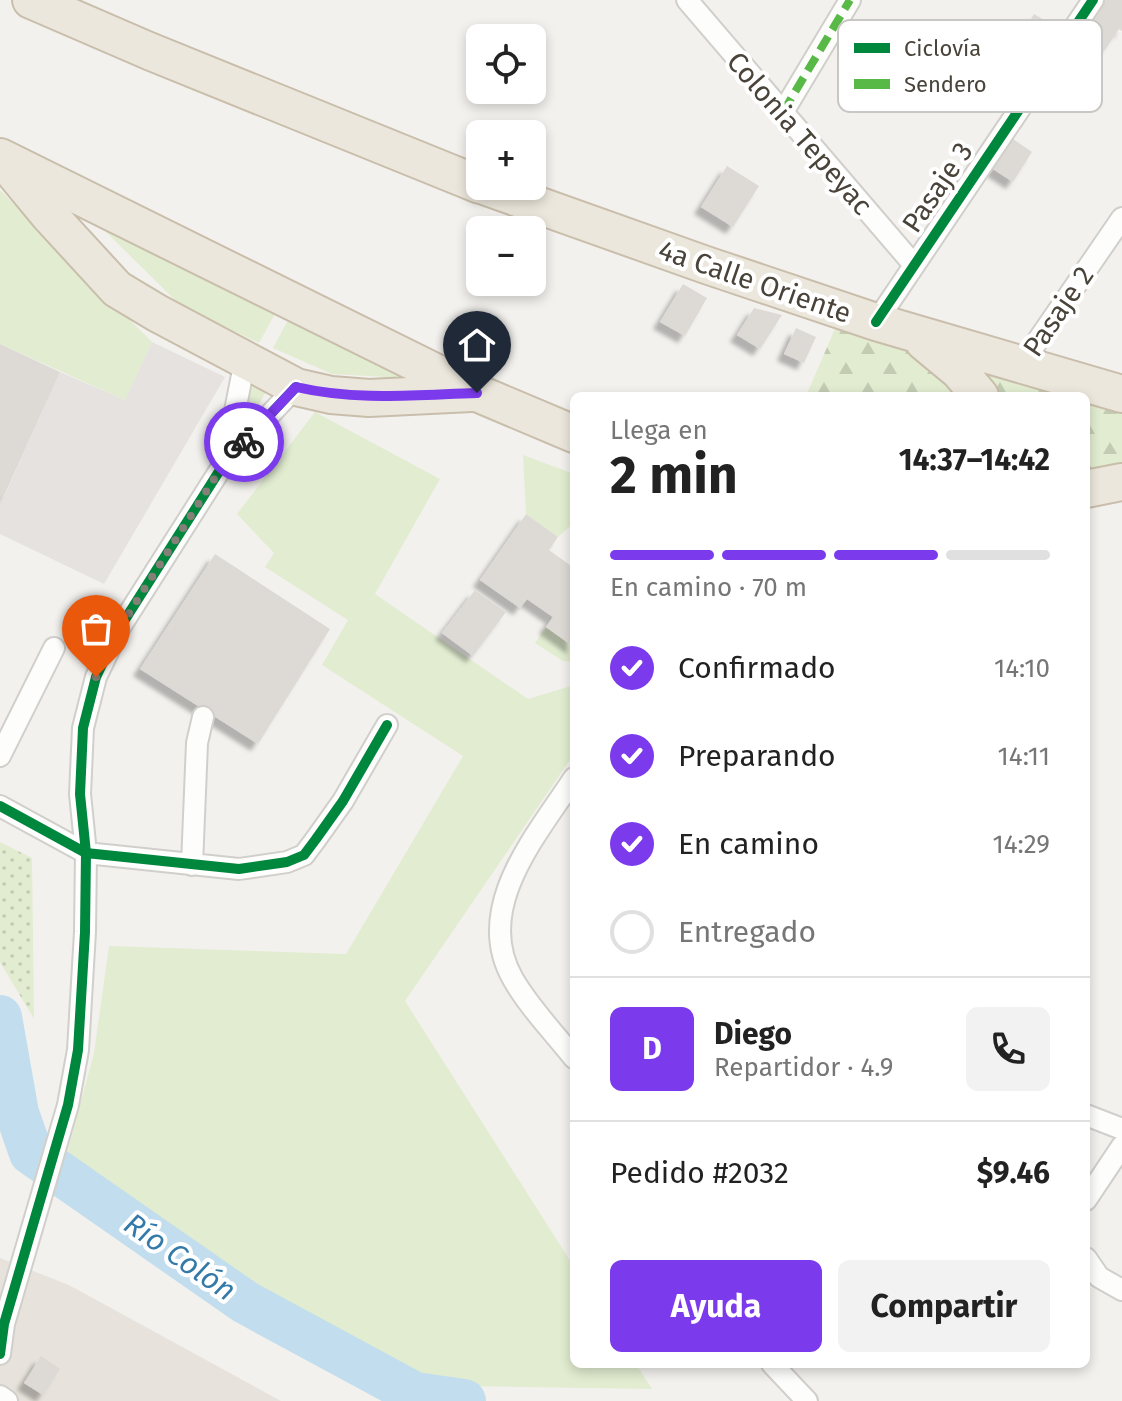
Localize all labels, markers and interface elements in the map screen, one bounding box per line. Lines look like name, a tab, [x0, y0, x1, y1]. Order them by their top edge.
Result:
legend	[838, 20, 1102, 112]
map controls	[466, 24, 546, 296]
button: locate	[466, 24, 546, 104]
text: Ciclovía	[904, 35, 981, 62]
street label: Colonia Tepeyac	[720, 45, 879, 221]
text: Sendero	[904, 71, 987, 98]
button: +	[466, 120, 546, 200]
street label: Pasaje 3	[895, 136, 980, 239]
button: −	[466, 216, 546, 296]
street label: 4a Calle Oriente	[654, 233, 855, 330]
street label: Pasaje 2	[1016, 260, 1101, 363]
pin	[443, 311, 511, 393]
icon: home	[455, 323, 499, 367]
courier	[204, 402, 284, 482]
text: Llega en	[610, 415, 708, 446]
icon: bike	[222, 420, 266, 464]
text: 14:37–14:42	[899, 442, 1050, 478]
text: 2 min	[610, 444, 738, 507]
text: En camino · 70 m	[610, 572, 807, 603]
pin	[62, 595, 130, 677]
icon: bag	[74, 607, 118, 651]
icon: check	[610, 646, 654, 690]
text: Confirmado	[678, 650, 836, 686]
text: 14:10	[994, 653, 1050, 684]
icon: check	[610, 734, 654, 778]
text: Preparando	[678, 738, 836, 774]
text: 14:11	[998, 741, 1050, 772]
icon: check	[610, 822, 654, 866]
text: En camino	[678, 826, 819, 862]
text: 14:29	[992, 829, 1050, 860]
text: Entregado	[678, 914, 816, 950]
button: phone	[966, 1007, 1050, 1091]
text: Diego	[714, 1016, 792, 1052]
text: D	[642, 1031, 662, 1067]
text: Repartidor · 4.9	[714, 1052, 893, 1083]
text: Pedido #2032	[610, 1155, 789, 1191]
text: $9.46	[977, 1155, 1050, 1191]
water label: Río Colón	[117, 1206, 243, 1308]
button: Ayuda	[610, 1260, 822, 1352]
button: Compartir	[838, 1260, 1050, 1352]

